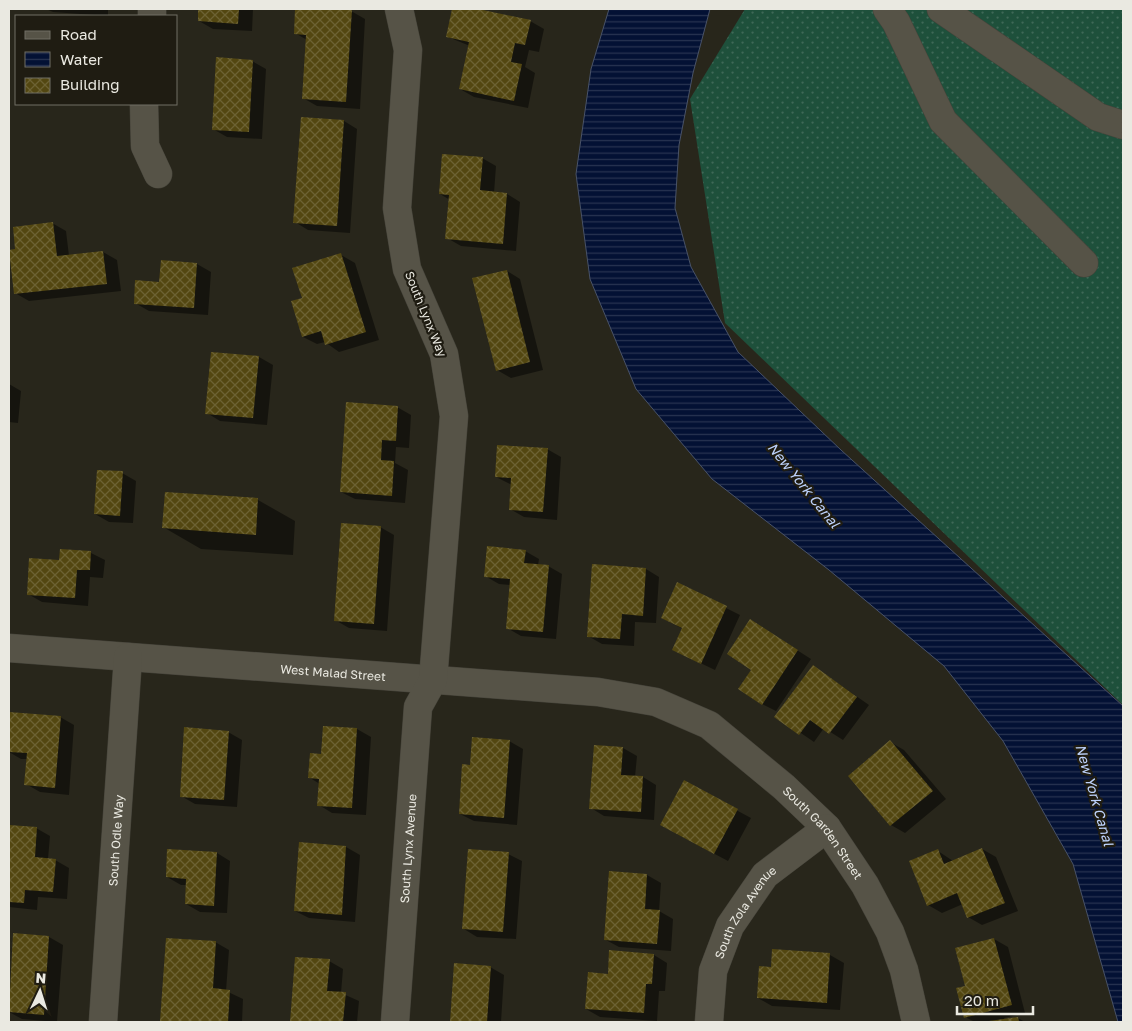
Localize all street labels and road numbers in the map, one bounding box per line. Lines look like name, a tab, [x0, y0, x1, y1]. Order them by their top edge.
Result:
street label: South Lynx Way	[402, 269, 450, 359]
street label: West Malad Street	[280, 661, 387, 684]
street label: South Garden Street	[780, 783, 866, 882]
street label: South Lynx Avenue	[396, 793, 419, 904]
street label: South Odle Way	[105, 794, 126, 887]
street label: South Zola Avenue	[711, 862, 779, 961]

